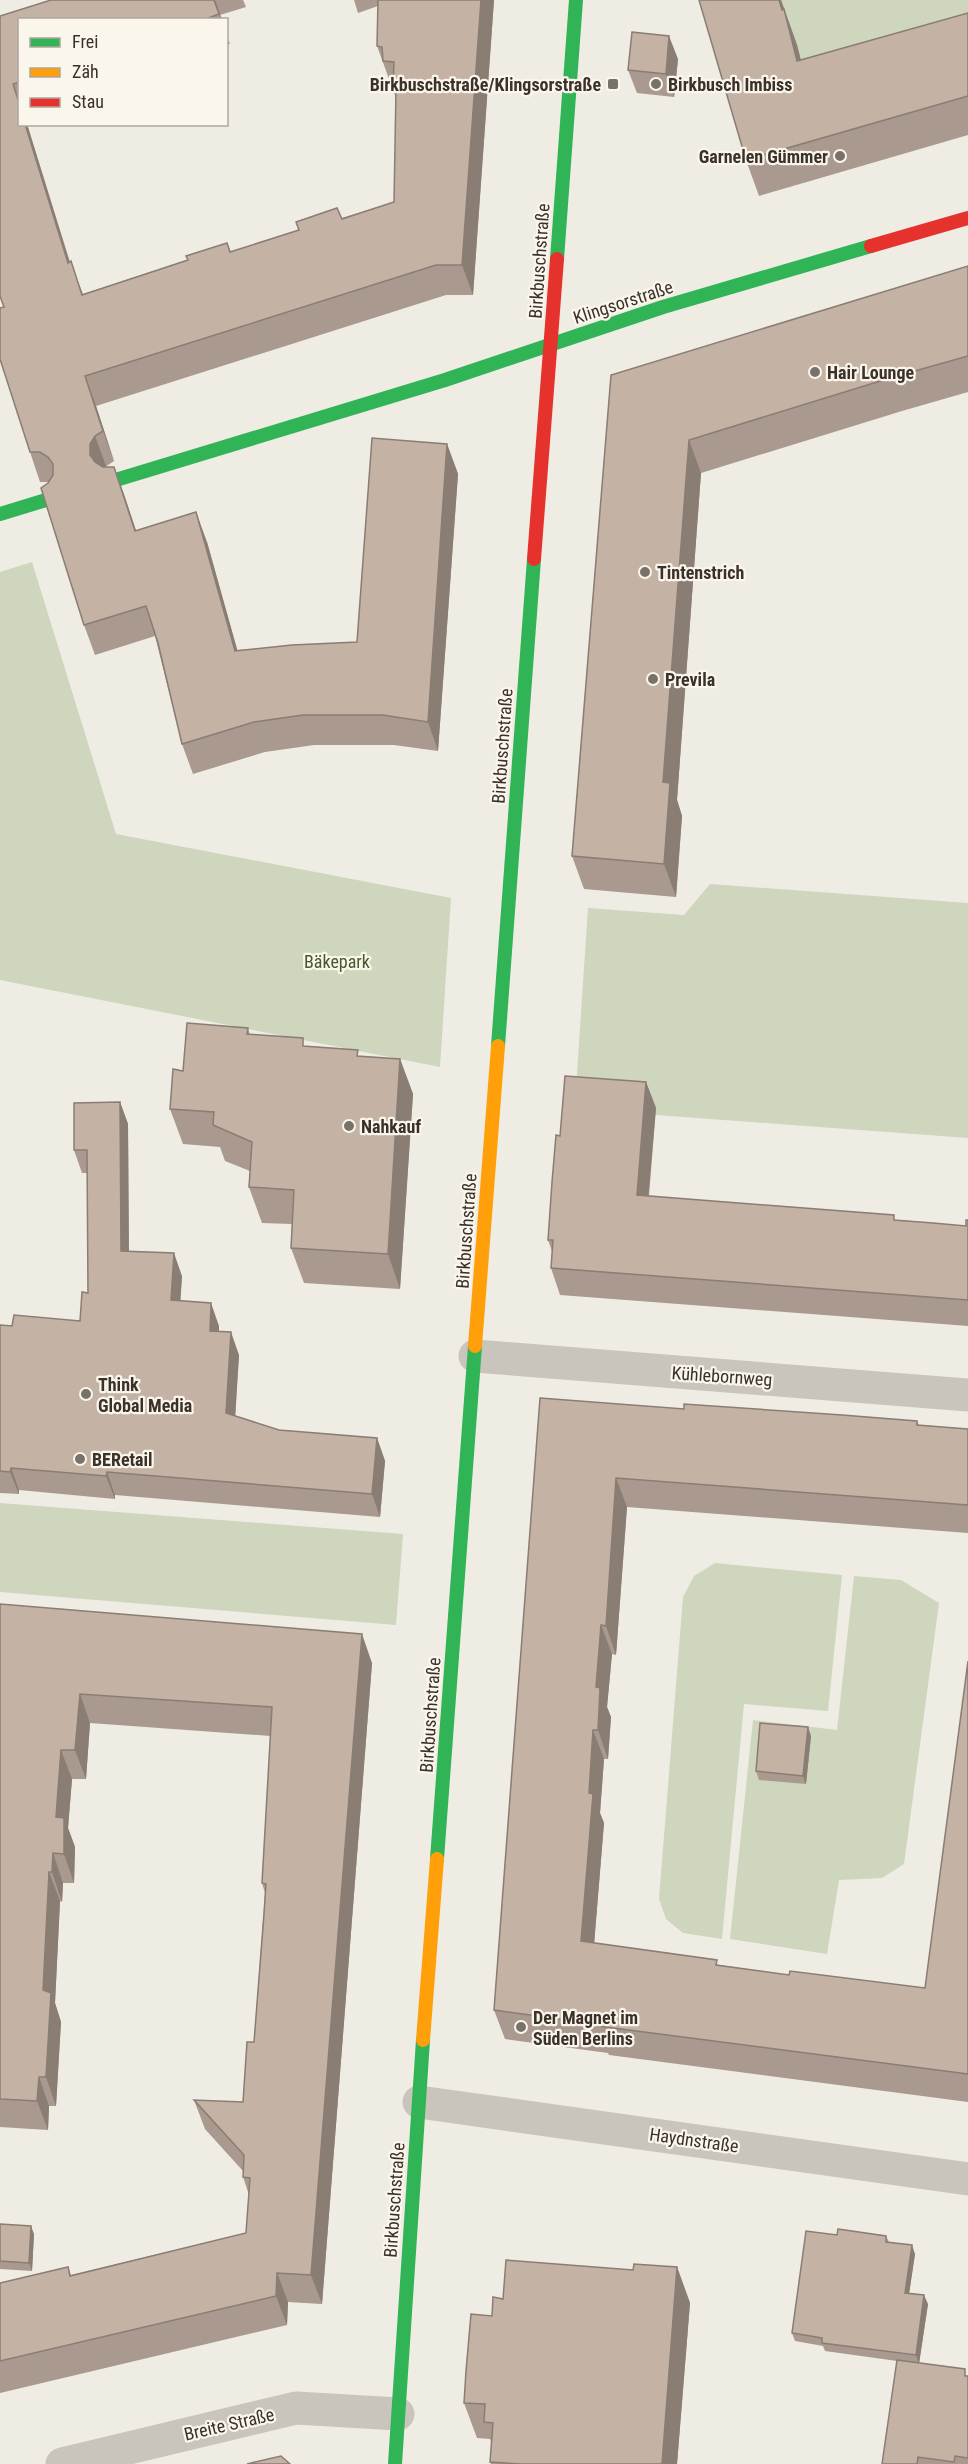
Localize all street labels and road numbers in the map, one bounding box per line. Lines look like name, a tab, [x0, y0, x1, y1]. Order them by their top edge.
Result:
street label: Birkbuschstraße	[524, 203, 554, 319]
street label: Klingsorstraße	[571, 276, 675, 328]
street label: Birkbuschstraße	[487, 688, 517, 804]
street label: Birkbuschstraße	[451, 1173, 481, 1289]
street label: Kühlebornweg	[671, 1362, 773, 1390]
street label: Birkbuschstraße	[415, 1657, 445, 1773]
street label: Haydnstraße	[648, 2123, 740, 2157]
street label: Birkbuschstraße	[379, 2142, 409, 2258]
street label: Breite Straße	[182, 2403, 276, 2445]

